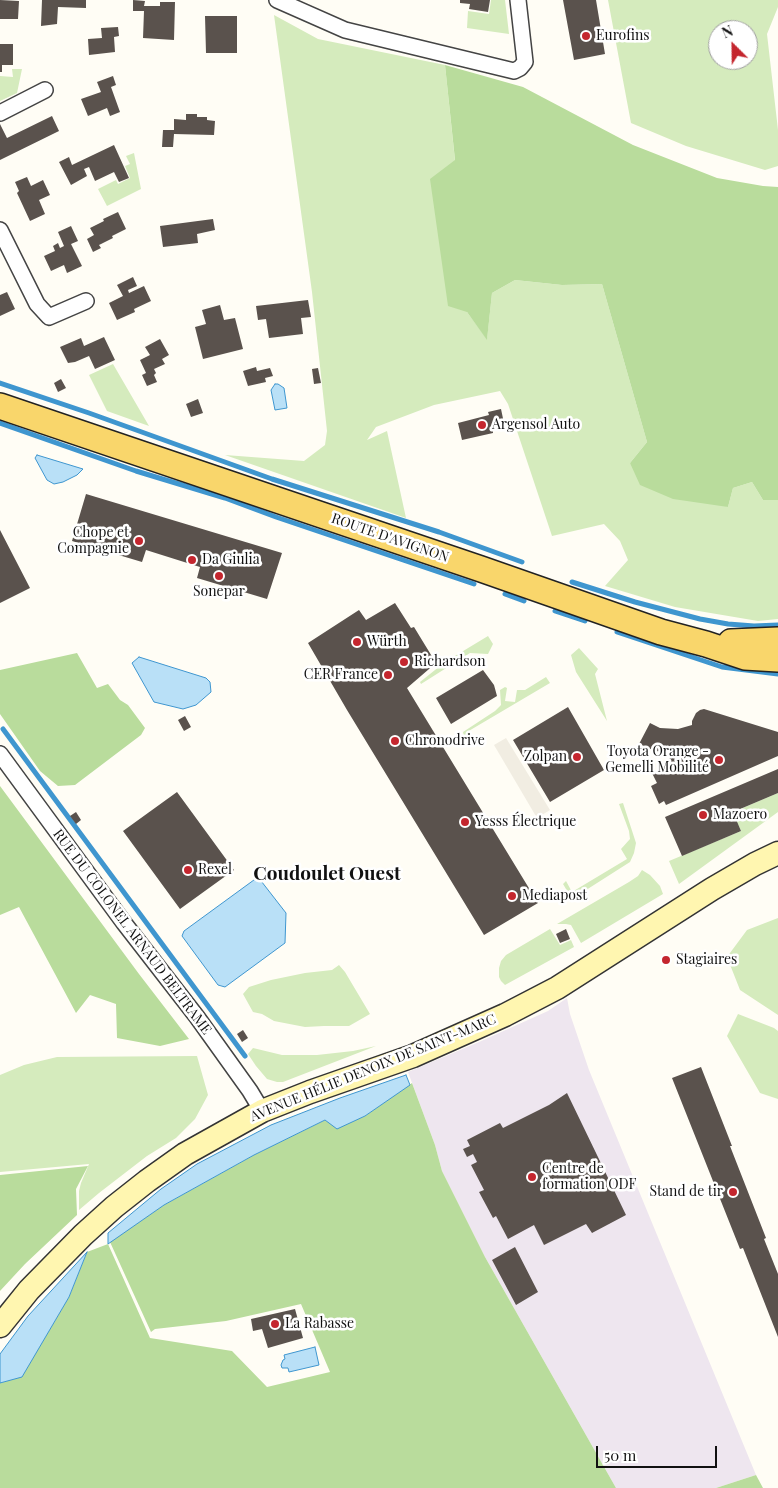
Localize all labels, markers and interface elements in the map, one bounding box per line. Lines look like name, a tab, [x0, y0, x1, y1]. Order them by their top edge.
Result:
north arrow	[708, 20, 758, 70]
text: N	[719, 21, 736, 42]
place label: Eurofins	[596, 28, 650, 44]
marker: Eurofins	[580, 30, 592, 42]
place label: Argensol Auto	[492, 417, 580, 433]
marker: Argensol Auto	[476, 419, 488, 431]
street label: ROUTE D'AVIGNON	[329, 510, 451, 566]
place label: Chope et Compagnie	[57, 525, 129, 558]
marker: Chope et Compagnie	[133, 535, 145, 547]
place label: Da Giulia	[202, 552, 260, 568]
marker: Da Giulia	[186, 554, 198, 566]
marker: Sonepar	[213, 570, 225, 582]
place label: Sonepar	[193, 584, 245, 600]
place label: Würth	[367, 634, 407, 650]
marker: Würth	[351, 636, 363, 648]
place label: Richardson	[414, 654, 486, 670]
marker: Richardson	[398, 656, 410, 668]
place label: CER France	[304, 667, 378, 683]
marker: CER France	[382, 669, 394, 681]
place label: Chronodrive	[405, 733, 485, 749]
marker: Chronodrive	[389, 735, 401, 747]
place label: Toyota Orange - Gemelli Mobilité	[605, 744, 709, 776]
place label: Zolpan	[524, 749, 567, 765]
marker: Zolpan	[571, 751, 583, 763]
marker: Toyota Orange - Gemelli Mobilité	[713, 754, 725, 766]
place label: Mazoero	[713, 807, 767, 823]
marker: Mazoero	[697, 809, 709, 821]
place label: Yesss Électrique	[475, 814, 576, 830]
marker: Yesss Électrique	[459, 816, 471, 828]
street label: RUE DU COLONEL ARNAUD BELTRAME	[49, 826, 215, 1038]
place label: Rexel	[198, 862, 232, 878]
district label: Coudoulet Ouest	[253, 863, 401, 885]
marker: Rexel	[182, 864, 194, 876]
place label: Mediapost	[522, 888, 587, 904]
marker: Mediapost	[506, 890, 518, 902]
place label: Stagiaires	[676, 952, 737, 968]
marker: Stagiaires	[660, 954, 672, 966]
street label: AVENUE HÉLIE DENOIX DE SAINT-MARC	[248, 1011, 498, 1125]
place label: Centre de formation ODF	[542, 1161, 637, 1194]
marker: Centre de formation ODF	[526, 1171, 538, 1183]
place label: Stand de tir	[650, 1184, 723, 1200]
marker: Stand de tir	[727, 1186, 739, 1198]
place label: La Rabasse	[285, 1316, 354, 1332]
marker: La Rabasse	[269, 1318, 281, 1330]
scale bar	[598, 1436, 719, 1468]
text: 50 m	[604, 1445, 636, 1465]

